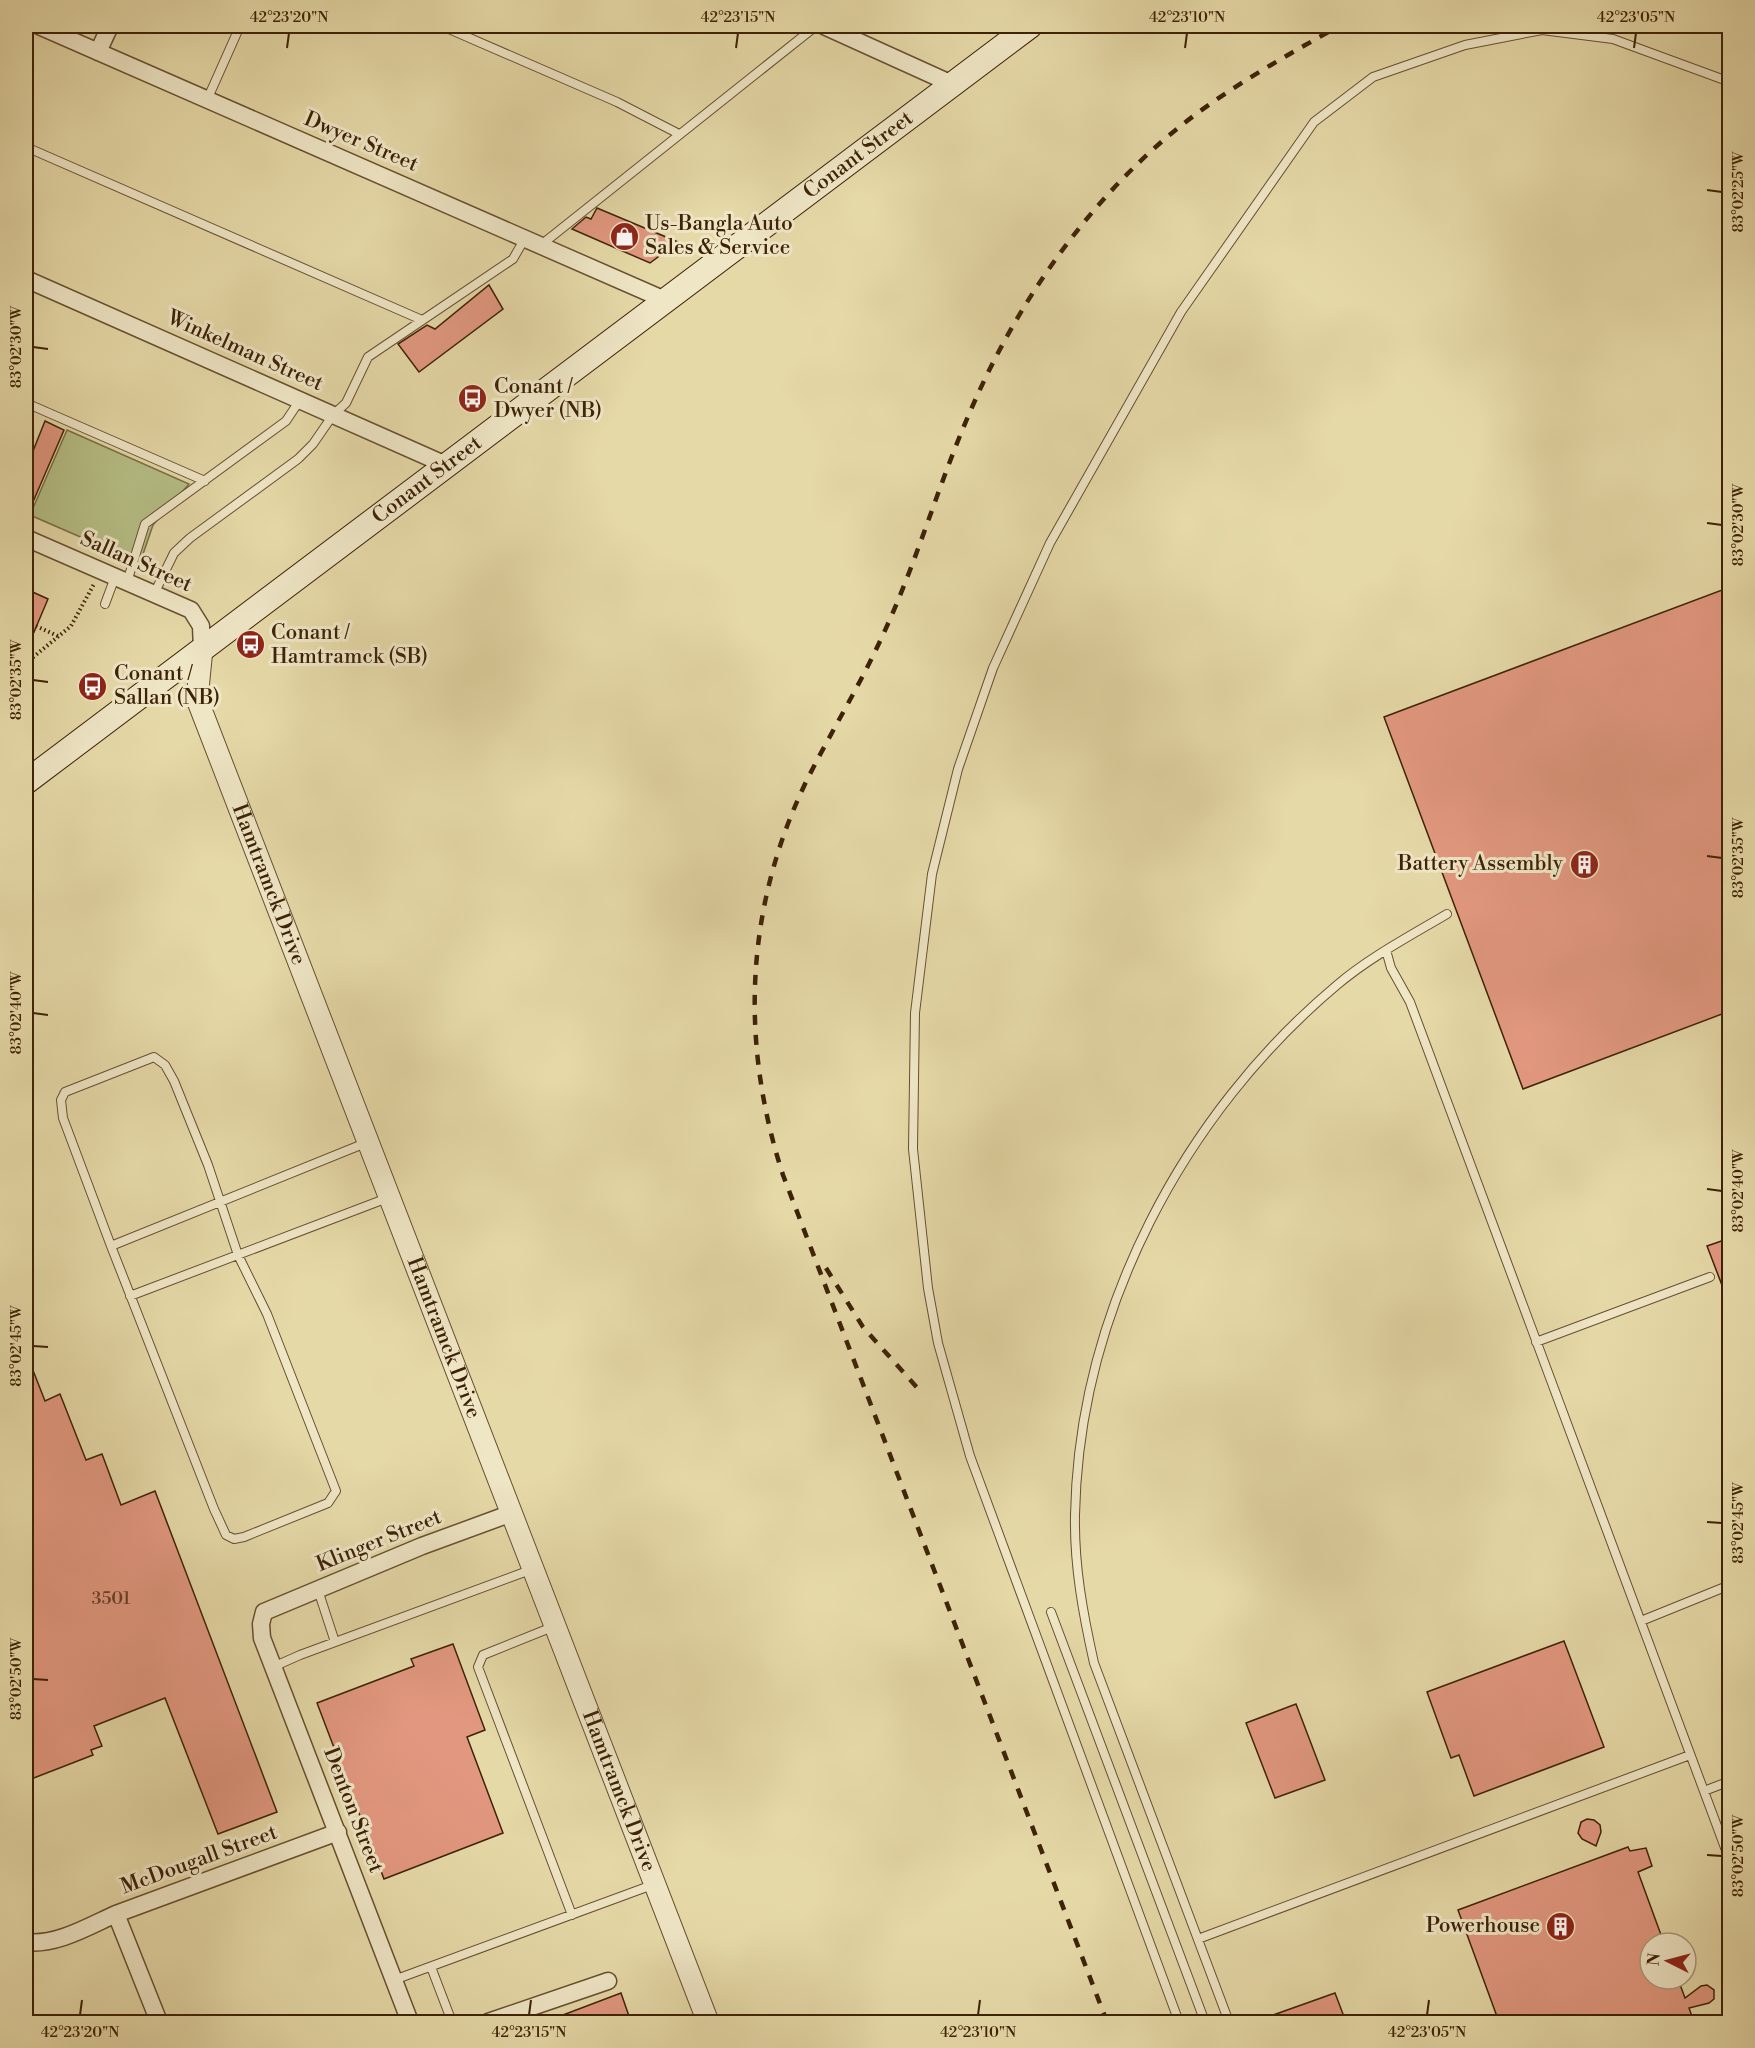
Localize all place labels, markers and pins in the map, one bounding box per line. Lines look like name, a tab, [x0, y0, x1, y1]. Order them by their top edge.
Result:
place label: Us-Bangla Auto Sales & Service	[645, 211, 793, 261]
shop icon: Us-Bangla Auto Sales & Service	[608, 220, 640, 252]
place label: Conant / Dwyer (NB)	[494, 374, 602, 424]
bus stop icon: Conant / Dwyer (NB)	[457, 383, 489, 415]
place label: Conant / Hamtramck (SB)	[271, 620, 428, 670]
bus stop icon: Conant / Hamtramck (SB)	[234, 629, 266, 661]
place label: Conant / Sallan (NB)	[114, 661, 220, 711]
bus stop icon: Conant / Sallan (NB)	[77, 670, 109, 702]
building icon: Battery Assembly	[1568, 848, 1600, 880]
place label: Battery Assembly	[1397, 851, 1564, 877]
building icon: Powerhouse	[1545, 1910, 1577, 1942]
place label: Powerhouse	[1426, 1913, 1540, 1939]

